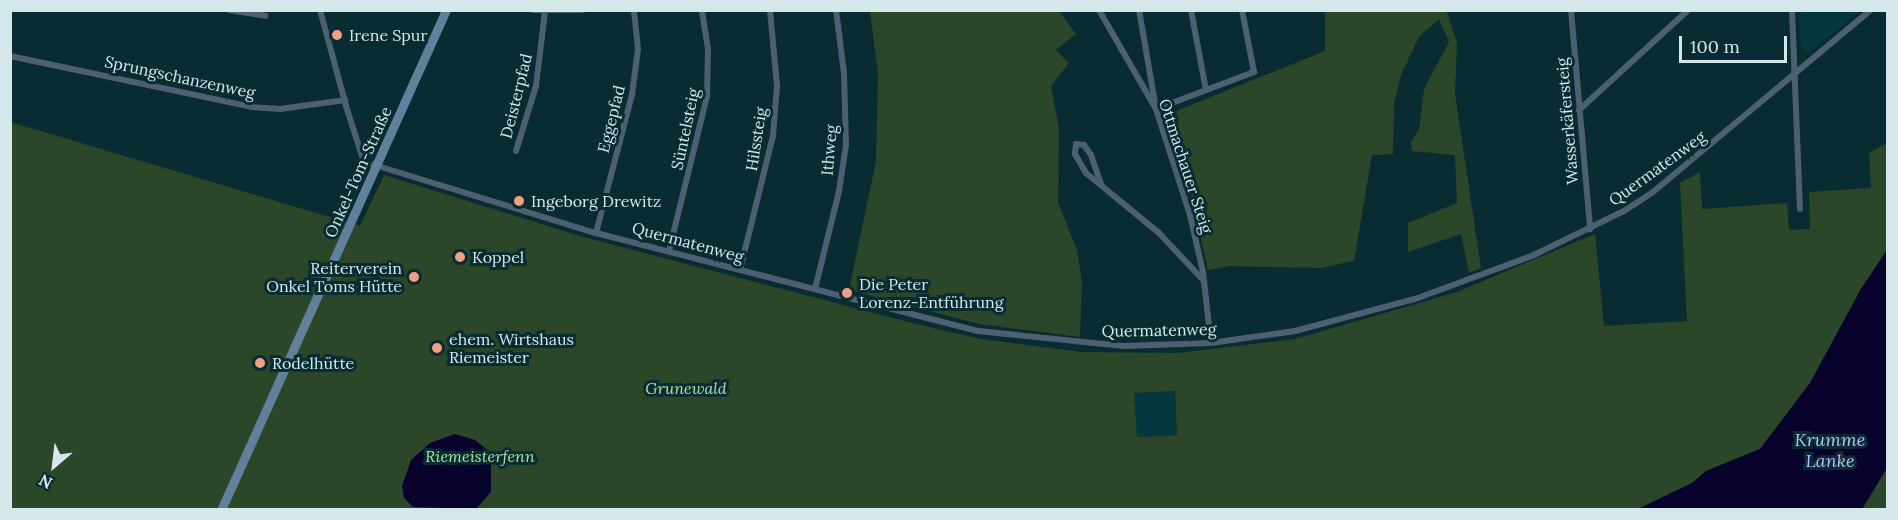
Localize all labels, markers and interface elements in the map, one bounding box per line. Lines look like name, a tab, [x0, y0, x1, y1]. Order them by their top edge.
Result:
scale bar	[1682, 24, 1790, 62]
place label: Irene Spur	[349, 25, 427, 45]
marker: Irene Spur	[330, 28, 344, 42]
text: 100 m	[1690, 35, 1740, 58]
street label: Deisterpfad	[496, 51, 536, 141]
street label: Sprungschanzenweg	[103, 52, 257, 102]
street label: Wasserkäfersteig	[1552, 57, 1582, 185]
street label: Eggepfad	[593, 83, 629, 155]
street label: Süntelsteig	[667, 86, 703, 172]
street label: Ottmachauer Steig	[1155, 96, 1217, 236]
street label: Onkel-Tom-Straße	[320, 104, 396, 240]
street label: Hilssteig	[741, 106, 771, 172]
street label: Ithweg	[817, 124, 841, 176]
street label: Quermatenweg	[1605, 126, 1709, 210]
place label: Ingeborg Drewitz	[531, 191, 661, 211]
marker: Ingeborg Drewitz	[512, 194, 526, 208]
street label: Quermatenweg	[630, 218, 746, 266]
place label: Koppel	[472, 247, 524, 267]
marker: Koppel	[453, 250, 467, 264]
place label: Reiterverein Onkel Toms Hütte	[266, 258, 402, 296]
marker: Reiterverein Onkel Toms Hütte	[407, 270, 421, 284]
place label: Die Peter Lorenz-Entführung	[859, 274, 1004, 312]
marker: Die Peter Lorenz-Entführung	[840, 286, 854, 300]
street label: Quermatenweg	[1101, 319, 1217, 341]
place label: ehem. Wirtshaus Riemeister	[449, 329, 574, 367]
marker: ehem. Wirtshaus Riemeister	[430, 341, 444, 355]
place label: Rodelhütte	[272, 353, 354, 373]
marker: Rodelhütte	[253, 356, 267, 370]
park label: Grunewald	[645, 378, 727, 398]
water label: Krumme Lanke	[1795, 430, 1865, 472]
north arrow	[24, 436, 84, 496]
park label: Riemeisterfenn	[425, 446, 535, 466]
text: N	[35, 470, 56, 494]

